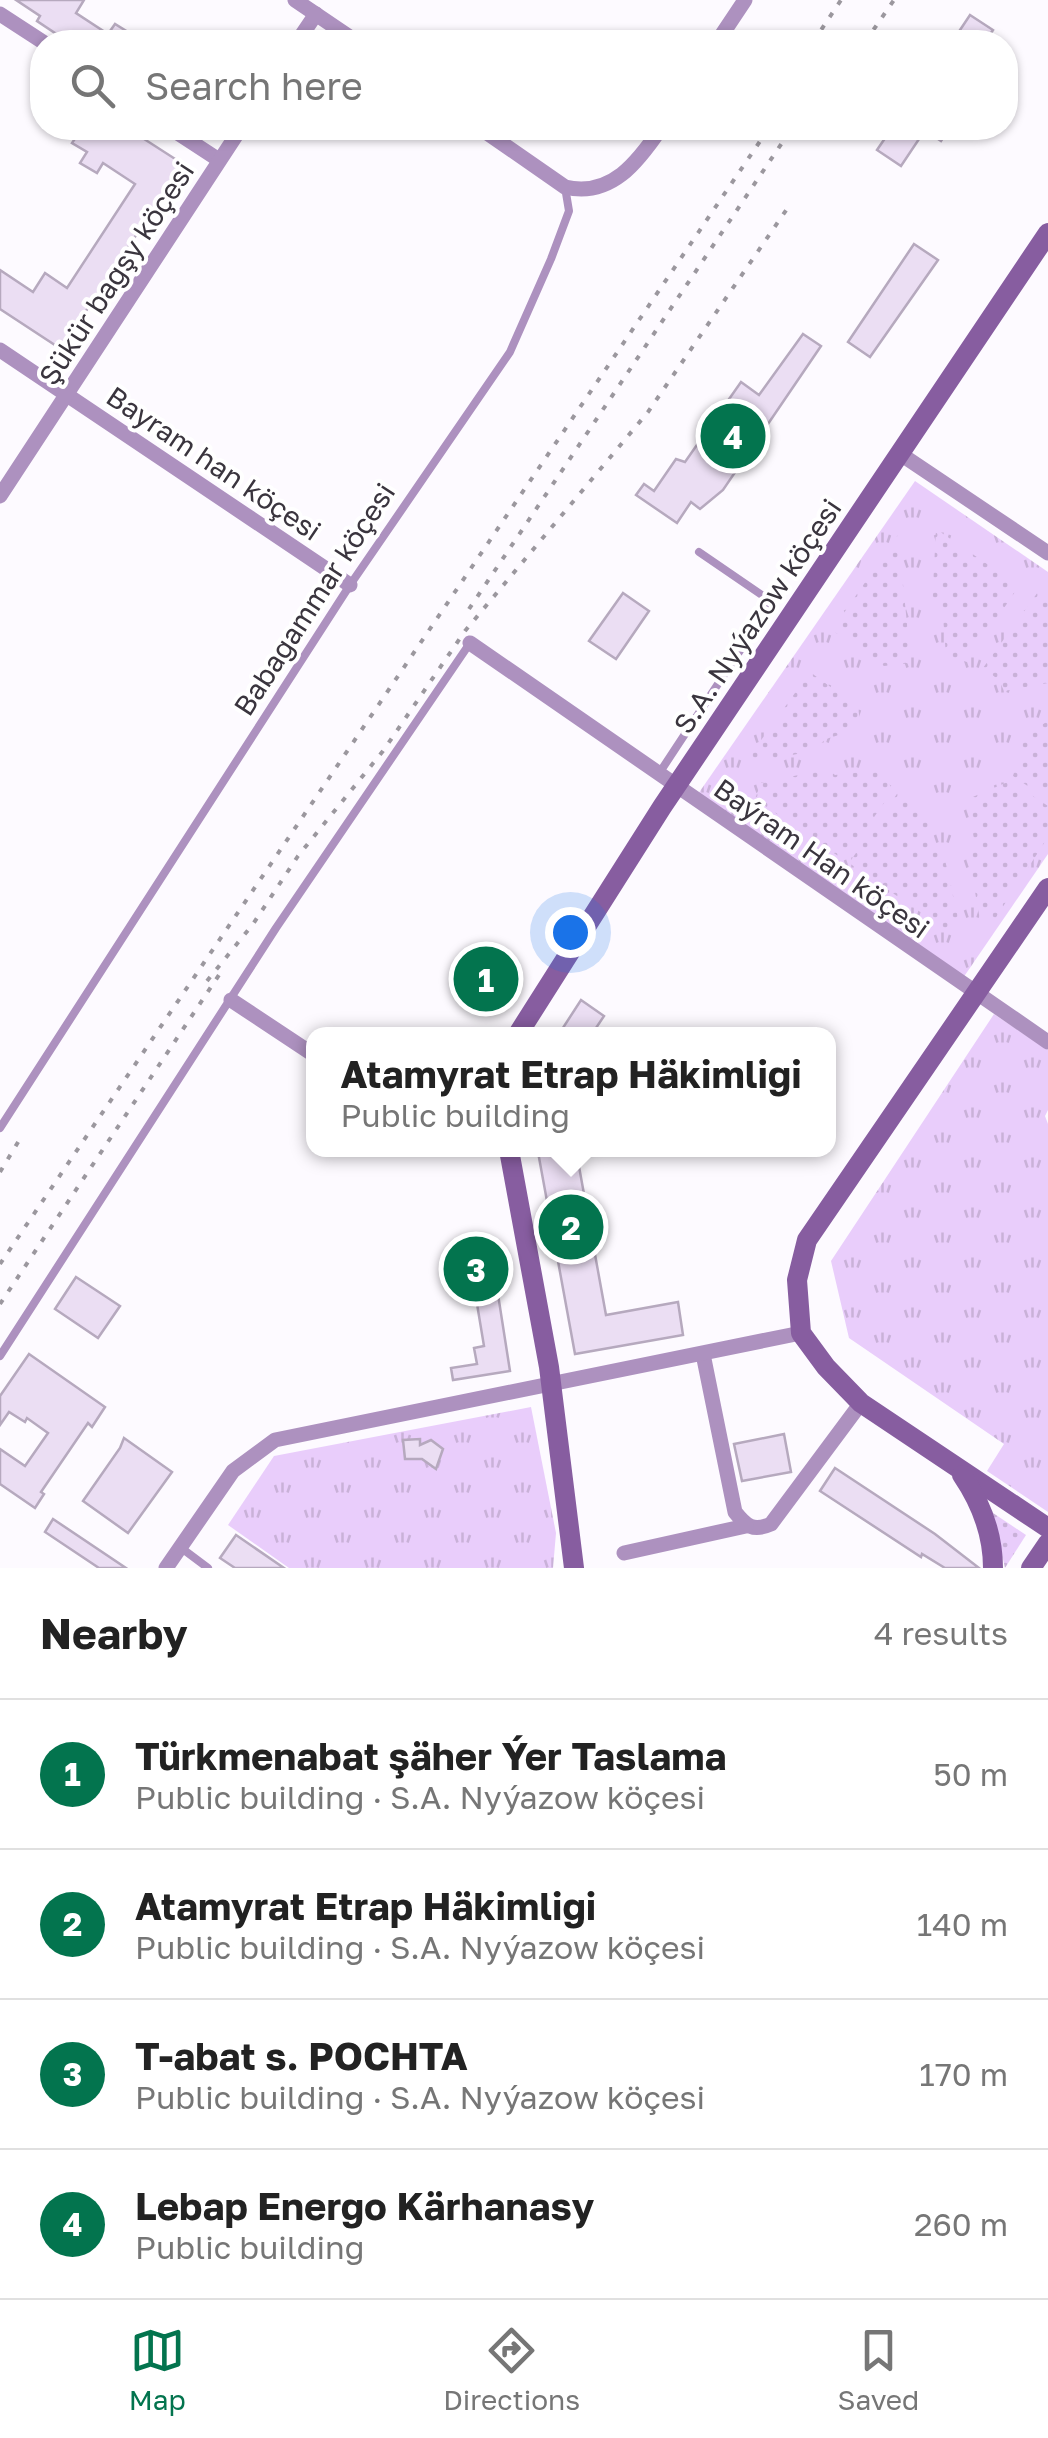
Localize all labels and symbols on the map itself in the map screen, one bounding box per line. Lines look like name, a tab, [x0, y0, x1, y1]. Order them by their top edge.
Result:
street label: Şükür bagşy köçesi	[32, 155, 200, 391]
street label: Bayram han köçesi	[101, 379, 327, 547]
pin: 4	[700, 398, 766, 474]
street label: Babagammar köçesi	[227, 477, 401, 721]
street label: S.A. Nyýazow köçesi	[666, 493, 848, 739]
street label: Baýram Han köçesi	[708, 771, 936, 945]
your location	[545, 907, 596, 958]
pin: 1	[454, 942, 518, 1016]
pin: 2	[538, 1190, 604, 1264]
pin: 3	[444, 1232, 508, 1306]

